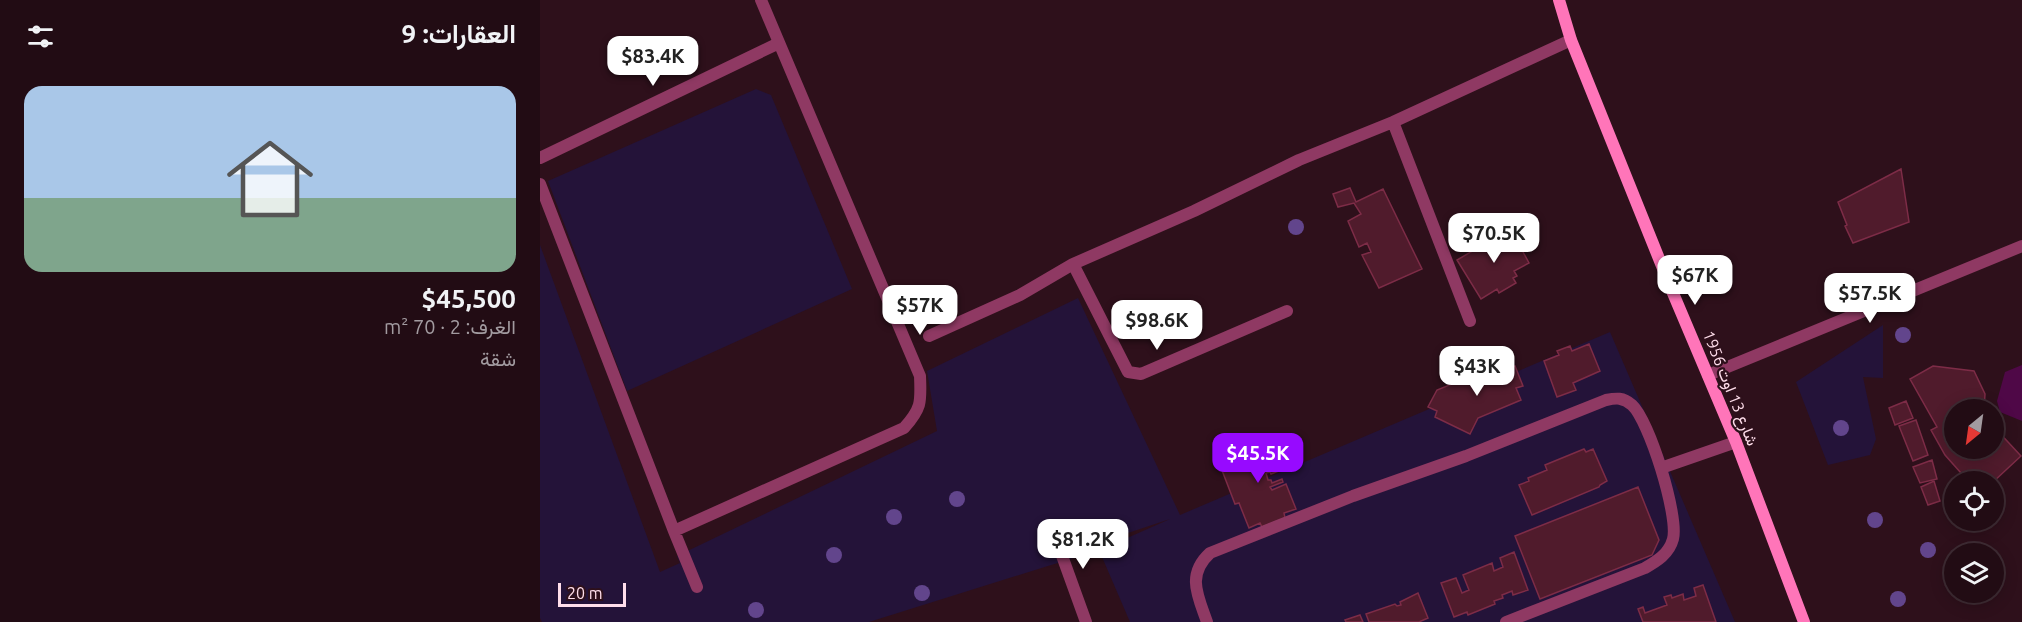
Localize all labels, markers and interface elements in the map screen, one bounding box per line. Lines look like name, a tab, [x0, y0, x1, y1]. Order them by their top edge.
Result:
text: العقارات: 9	[402, 19, 516, 48]
icon: filters	[24, 20, 57, 53]
pin: $83.4K	[604, 36, 702, 87]
text: $83.4K	[621, 44, 685, 67]
icon: home	[216, 125, 324, 233]
pin: $70.5K	[1445, 213, 1543, 264]
text: $70.5K	[1462, 221, 1526, 244]
pin: $67K	[1659, 255, 1731, 306]
text: $67K	[1671, 263, 1719, 286]
pin: $57.5K	[1821, 273, 1919, 324]
text: $57.5K	[1838, 281, 1902, 304]
text: $45,500	[422, 284, 516, 313]
pin: $57K	[884, 285, 956, 336]
text: $57K	[896, 293, 944, 316]
pin: $98.6K	[1108, 300, 1206, 351]
text: $98.6K	[1125, 308, 1189, 331]
text: الغرف: 2 · 70 m²	[384, 315, 516, 338]
street label: شارع 13 اوت 1956	[1697, 328, 1762, 449]
pin: $43K	[1441, 346, 1513, 397]
text: شقة	[480, 347, 516, 370]
text: $43K	[1453, 354, 1501, 377]
north arrow	[1944, 399, 2004, 459]
map controls	[1944, 399, 2004, 603]
pin: $45.5K	[1209, 433, 1307, 484]
text: $45.5K	[1226, 441, 1290, 464]
button: locate	[1944, 471, 2004, 531]
pin: $81.2K	[1034, 519, 1132, 570]
text: $81.2K	[1051, 527, 1115, 550]
button: layers	[1944, 543, 2004, 603]
scale bar	[558, 580, 626, 608]
text: 20 m	[567, 584, 603, 602]

